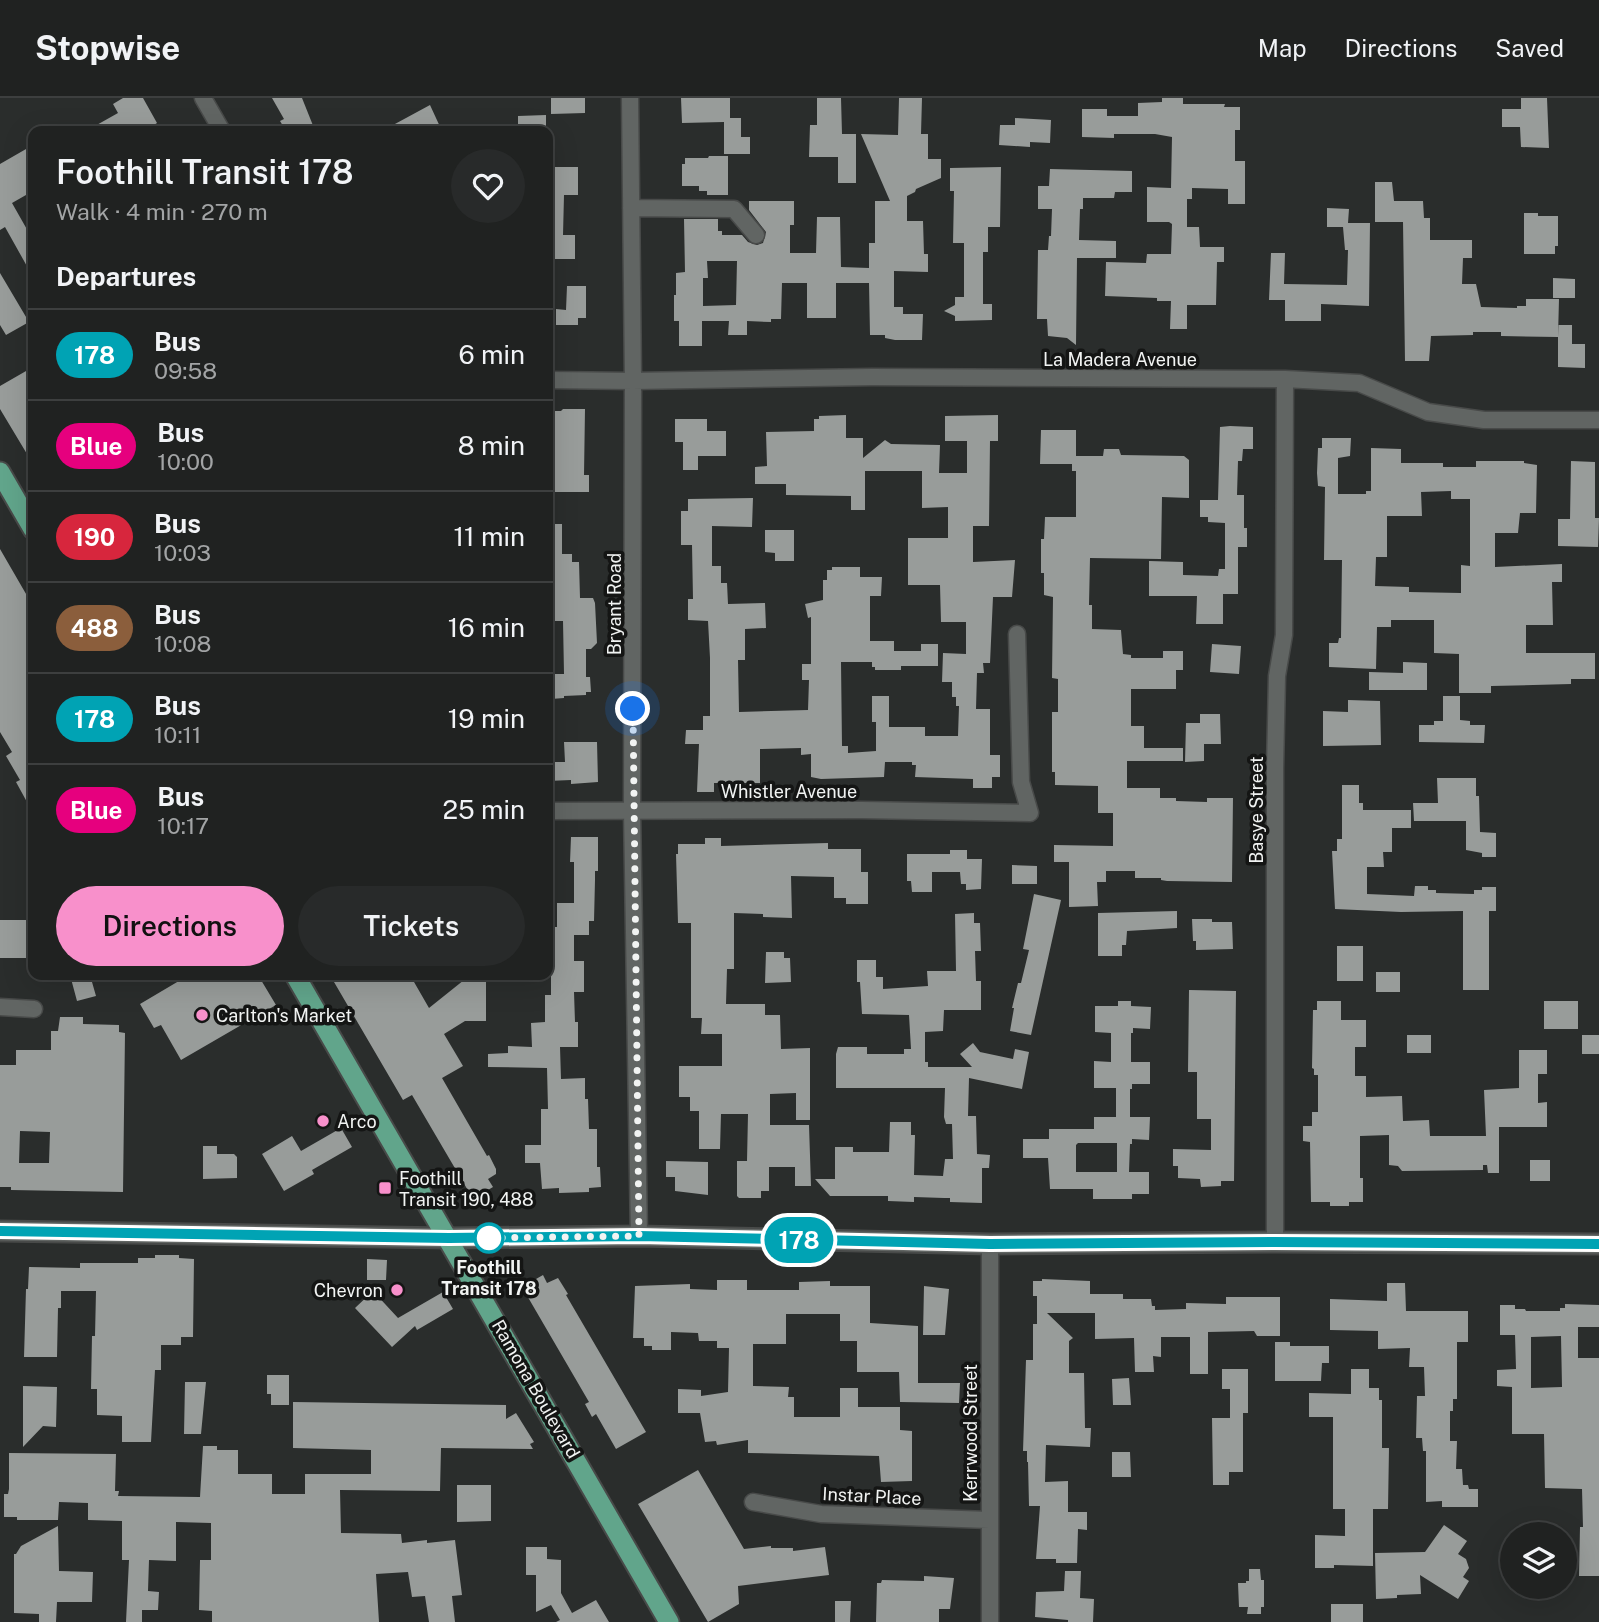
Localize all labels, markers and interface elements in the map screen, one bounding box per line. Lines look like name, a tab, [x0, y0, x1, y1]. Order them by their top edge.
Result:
text: Stopwise	[35, 29, 180, 67]
text: Map	[1258, 34, 1307, 62]
text: Directions	[1345, 34, 1457, 62]
text: Saved	[1495, 34, 1564, 62]
button: heart	[451, 149, 525, 223]
text: Foothill Transit 178	[56, 153, 354, 191]
text: Walk · 4 min · 270 m	[56, 198, 268, 225]
text: Departures	[56, 261, 196, 292]
text: Bus	[154, 326, 201, 357]
text: 6 min	[458, 339, 525, 370]
text: 178	[74, 341, 115, 369]
street label: La Madera Avenue	[1043, 349, 1197, 370]
text: 09:58	[154, 357, 217, 384]
text: Bus	[157, 417, 204, 448]
text: 8 min	[458, 430, 525, 461]
text: Blue	[70, 432, 122, 460]
text: 10:00	[157, 448, 214, 475]
text: Bus	[154, 508, 201, 539]
text: 11 min	[453, 521, 525, 552]
text: 190	[74, 523, 115, 551]
text: 10:03	[154, 539, 211, 566]
street label: Bryant Road	[604, 553, 625, 655]
text: Bus	[154, 599, 201, 630]
text: 16 min	[448, 612, 525, 643]
text: 488	[71, 614, 118, 642]
text: 10:08	[154, 630, 211, 657]
text: Bus	[154, 690, 201, 721]
your location	[615, 691, 650, 726]
text: 19 min	[448, 703, 525, 734]
text: 178	[74, 705, 115, 733]
text: 10:11	[154, 721, 201, 748]
street label: Basye Street	[1246, 756, 1267, 864]
text: Bus	[157, 781, 204, 812]
street label: Whistler Avenue	[721, 781, 857, 802]
text: 25 min	[442, 794, 525, 825]
text: Blue	[70, 796, 122, 824]
text: 10:17	[157, 812, 209, 839]
button: Directions	[56, 886, 284, 966]
button: Tickets	[298, 886, 525, 966]
place label: Carlton's Market	[216, 1005, 352, 1026]
marker: Carlton's Market	[194, 1007, 210, 1023]
place label: Arco	[337, 1111, 377, 1132]
marker: Arco	[315, 1113, 331, 1129]
place label: Foothill Transit 190, 488	[399, 1168, 534, 1210]
marker: Foothill Transit 190, 488	[377, 1180, 393, 1196]
line badge: 178	[759, 1217, 839, 1263]
marker: Foothill Transit 178	[474, 1223, 504, 1253]
text: 178	[778, 1226, 820, 1254]
place label: Foothill Transit 178	[441, 1257, 537, 1299]
place label: Chevron	[314, 1280, 383, 1301]
marker: Chevron	[389, 1282, 405, 1298]
street label: Ramona Boulevard	[488, 1316, 584, 1462]
street label: Kerrwood Street	[960, 1364, 981, 1502]
street label: Instar Place	[822, 1483, 922, 1509]
map controls	[1500, 1522, 1577, 1599]
button: layers	[1500, 1522, 1577, 1599]

